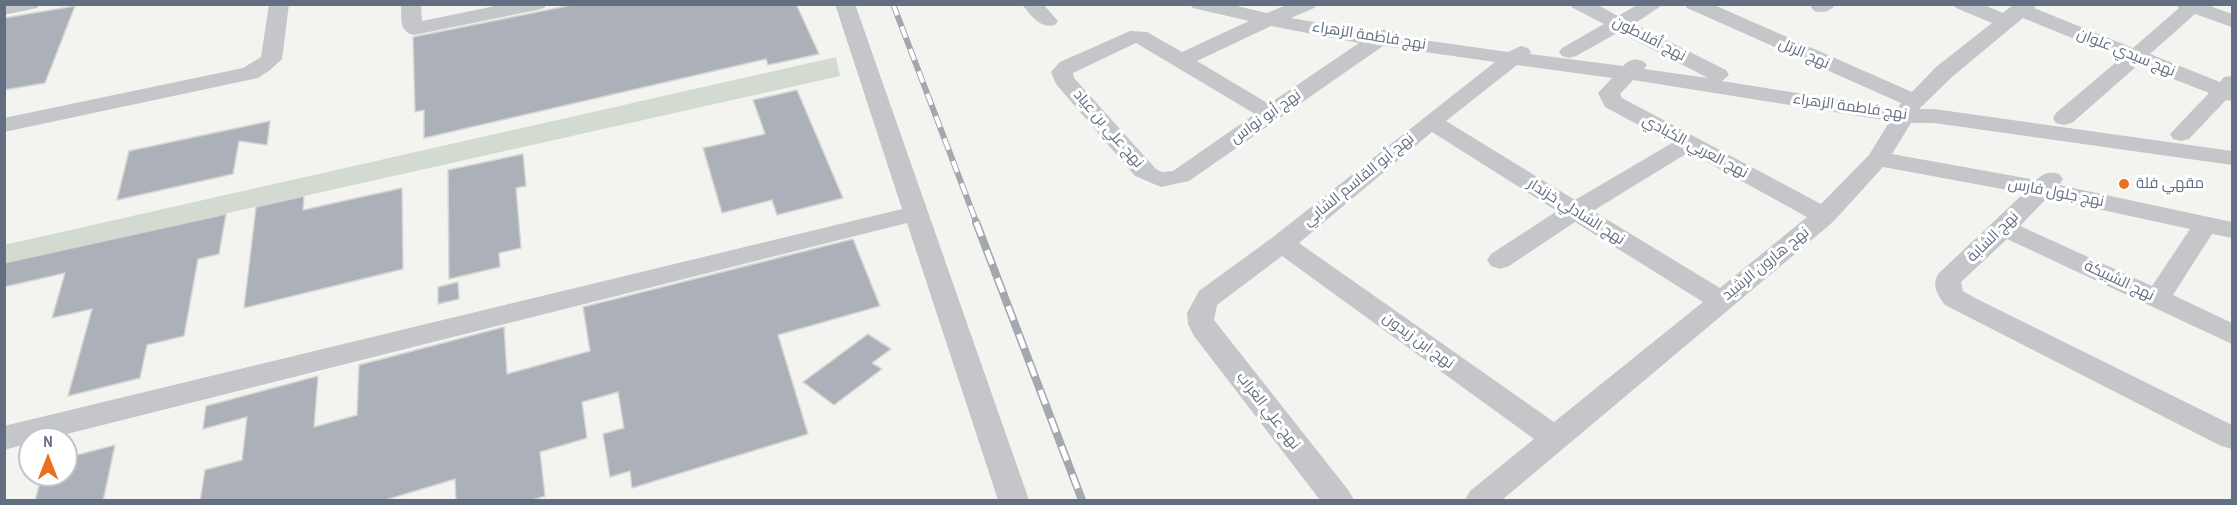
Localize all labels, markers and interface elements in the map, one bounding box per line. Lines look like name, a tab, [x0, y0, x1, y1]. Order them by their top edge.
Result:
street label: نهج أفلاطون	[1609, 13, 1689, 65]
street label: نهج فاطمة الزهراء	[1311, 18, 1427, 54]
street label: نهج سيدي علوان	[2074, 25, 2178, 81]
street label: نهج الرتل	[1776, 35, 1832, 73]
street label: نهج علي بن عياد	[1069, 86, 1147, 172]
street label: نهج أبو نواس	[1227, 86, 1305, 148]
street label: نهج فاطمة الزهراء	[1792, 90, 1908, 124]
street label: نهج العربي الكبادي	[1639, 112, 1751, 182]
street label: نهج أبو القاسم الشابي	[1300, 130, 1418, 230]
street label: نهج الشادلي خزندار	[1524, 175, 1628, 249]
street label: نهج جلول فارس	[2006, 175, 2106, 211]
place label: مقهي فلة	[2136, 175, 2204, 193]
marker: مقهي فلة	[2117, 177, 2131, 191]
street label: نهج الشابة	[1963, 208, 2023, 266]
street label: نهج هارون الرشيد	[1719, 224, 1813, 304]
street label: نهج الشبيكة	[2081, 257, 2157, 305]
street label: نهج ابن زيدون	[1379, 309, 1457, 373]
street label: نهج علي الغراب	[1232, 369, 1304, 453]
north arrow	[18, 427, 78, 487]
text: N	[43, 430, 53, 452]

